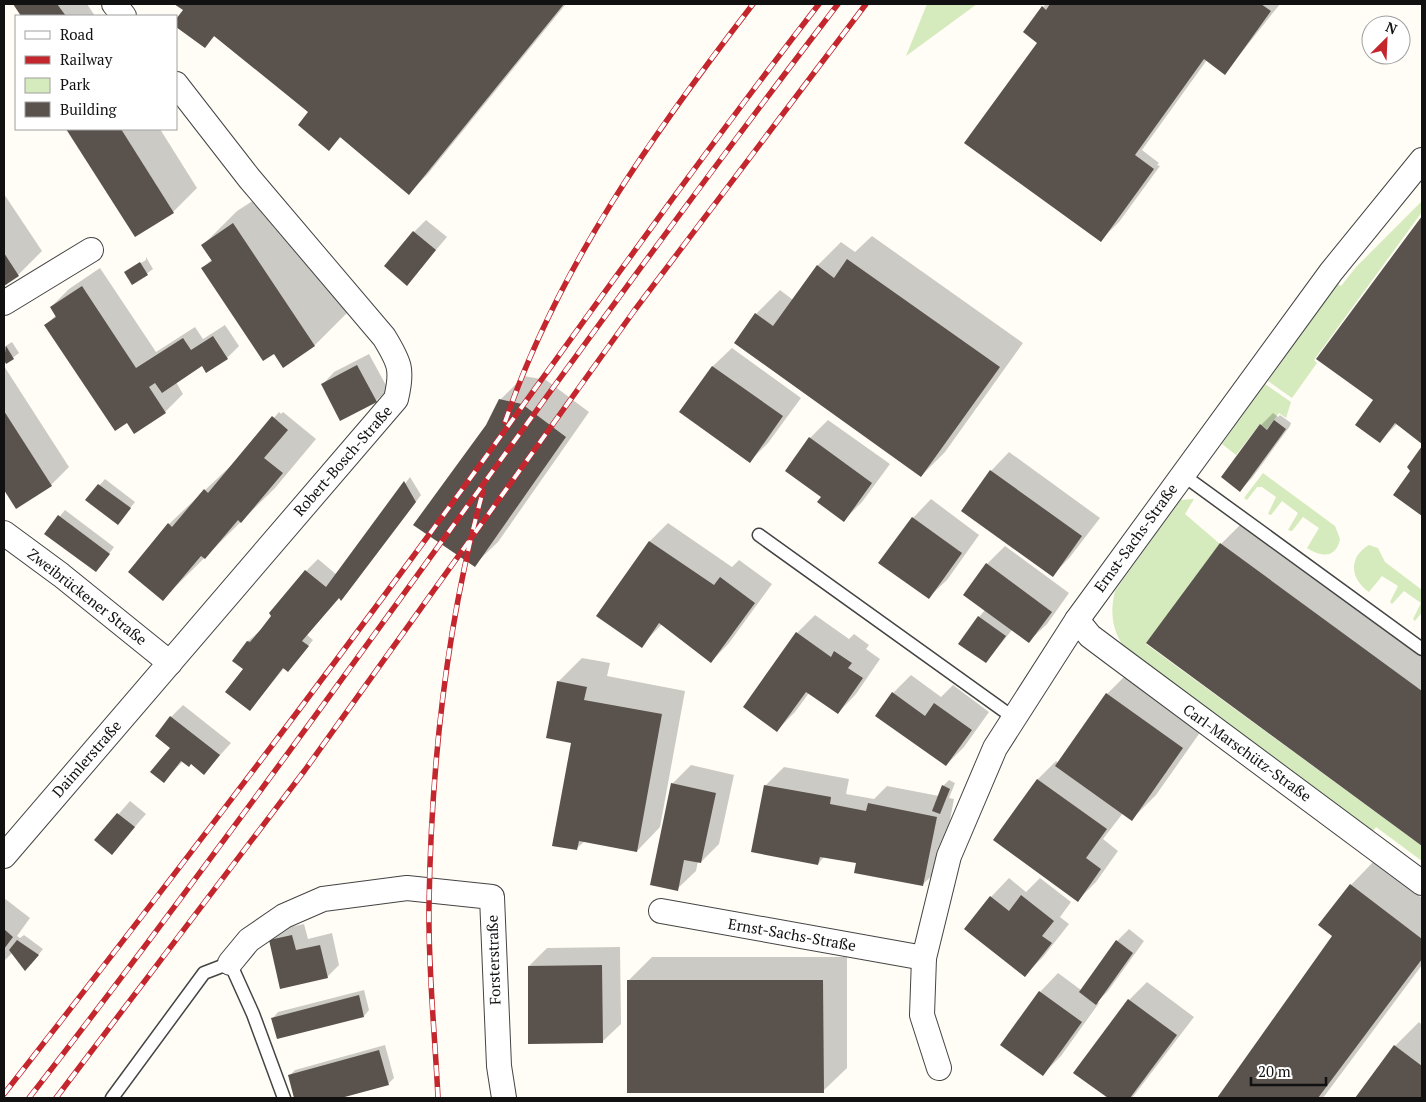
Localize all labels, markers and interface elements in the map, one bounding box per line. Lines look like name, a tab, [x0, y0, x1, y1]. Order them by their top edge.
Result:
legend	[15, 15, 178, 130]
north arrow	[1361, 15, 1411, 65]
text: N	[1383, 17, 1401, 39]
text: Road	[60, 24, 93, 44]
text: Railway	[60, 49, 113, 69]
text: Park	[60, 74, 90, 94]
text: Building	[60, 99, 118, 119]
street label: Robert-Bosch-Straße	[289, 401, 396, 520]
street label: Ernst-Sachs-Straße	[1089, 479, 1181, 596]
street label: Zweibrückener Straße	[24, 543, 151, 649]
street label: Carl-Marschütz-Straße	[1179, 699, 1316, 806]
street label: Daimlerstraße	[47, 716, 125, 801]
street label: Ernst-Sachs-Straße	[727, 913, 858, 955]
street label: Forsterstraße	[481, 915, 505, 1005]
scale bar	[1251, 1054, 1326, 1086]
text: 20 m	[1258, 1061, 1291, 1081]

